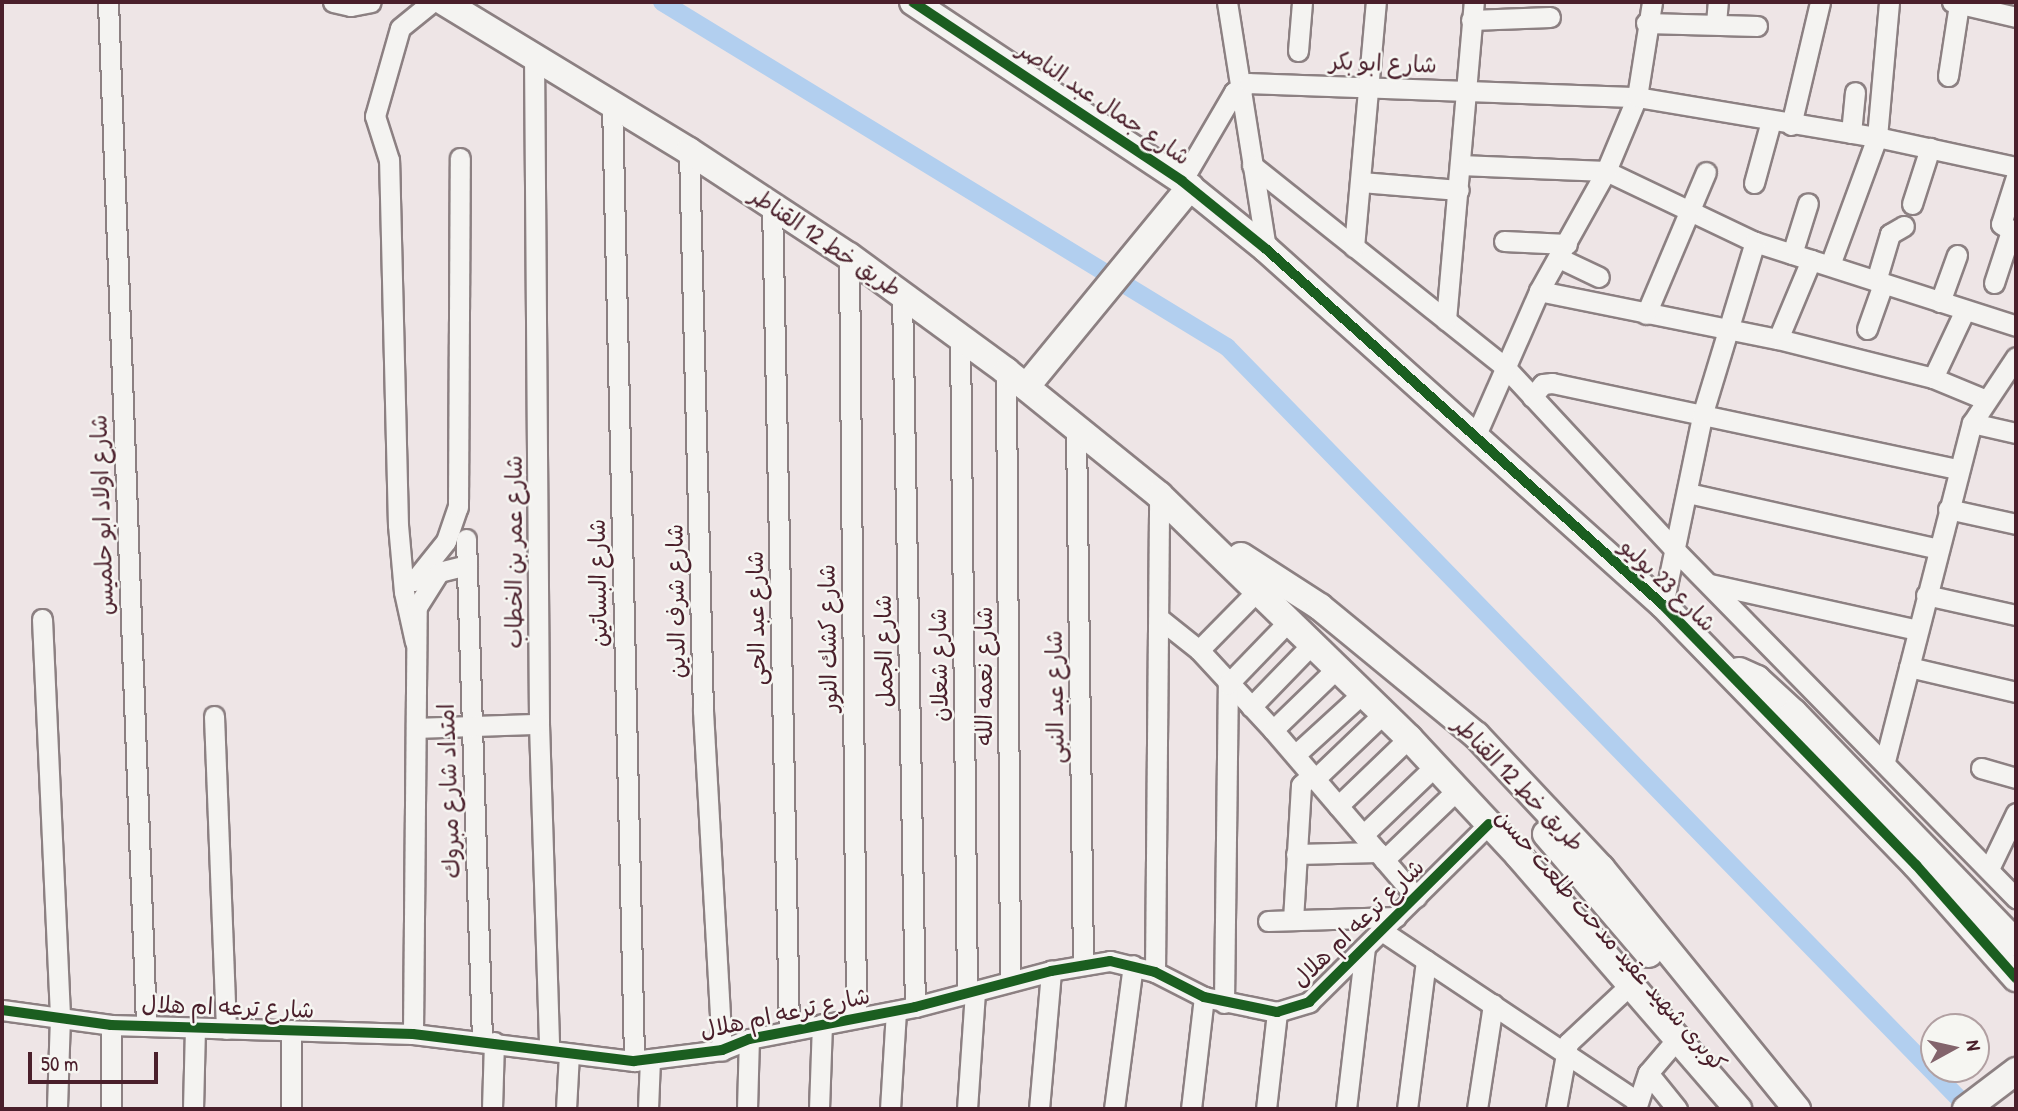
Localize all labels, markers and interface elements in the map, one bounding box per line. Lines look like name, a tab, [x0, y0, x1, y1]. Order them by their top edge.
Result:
street label: شارع جمال عبد الناصر	[1013, 35, 1195, 171]
street label: شارع ابو بكر	[1329, 47, 1437, 79]
street label: طريق خط 12 القناطر	[745, 181, 907, 303]
street label: شارع اولاد ابو حلميس	[85, 414, 119, 616]
street label: شارع عمر بن الخطاب	[500, 455, 528, 649]
street label: شارع البساتين	[583, 519, 613, 647]
street label: شارع شرف الدين	[661, 523, 691, 679]
street label: شارع 23 يوليو	[1614, 533, 1722, 637]
street label: شارع عبد الحى	[741, 550, 771, 686]
street label: شارع كشك النور	[813, 564, 843, 712]
street label: شارع الجمل	[869, 594, 899, 708]
street label: شارع نعمه الله	[970, 606, 998, 746]
street label: شارع شعلان	[924, 608, 954, 722]
street label: شارع عبد النبى	[1040, 630, 1070, 764]
street label: امتداد شارع مبروك	[432, 703, 466, 879]
street label: طريق خط 12 القناطر	[1448, 711, 1590, 857]
street label: كوبرى شهيد عقيد مدحت طلعت حسن	[1489, 803, 1733, 1077]
street label: شارع ترعه ام هلال	[1286, 853, 1430, 993]
street label: شارع ترعه ام هلال	[698, 982, 872, 1044]
street label: شارع ترعه ام هلال	[141, 990, 315, 1024]
north arrow	[1920, 1013, 1990, 1083]
scale bar	[32, 1038, 161, 1082]
text: N	[1960, 1039, 1987, 1052]
text: 50 m	[41, 1049, 78, 1078]

